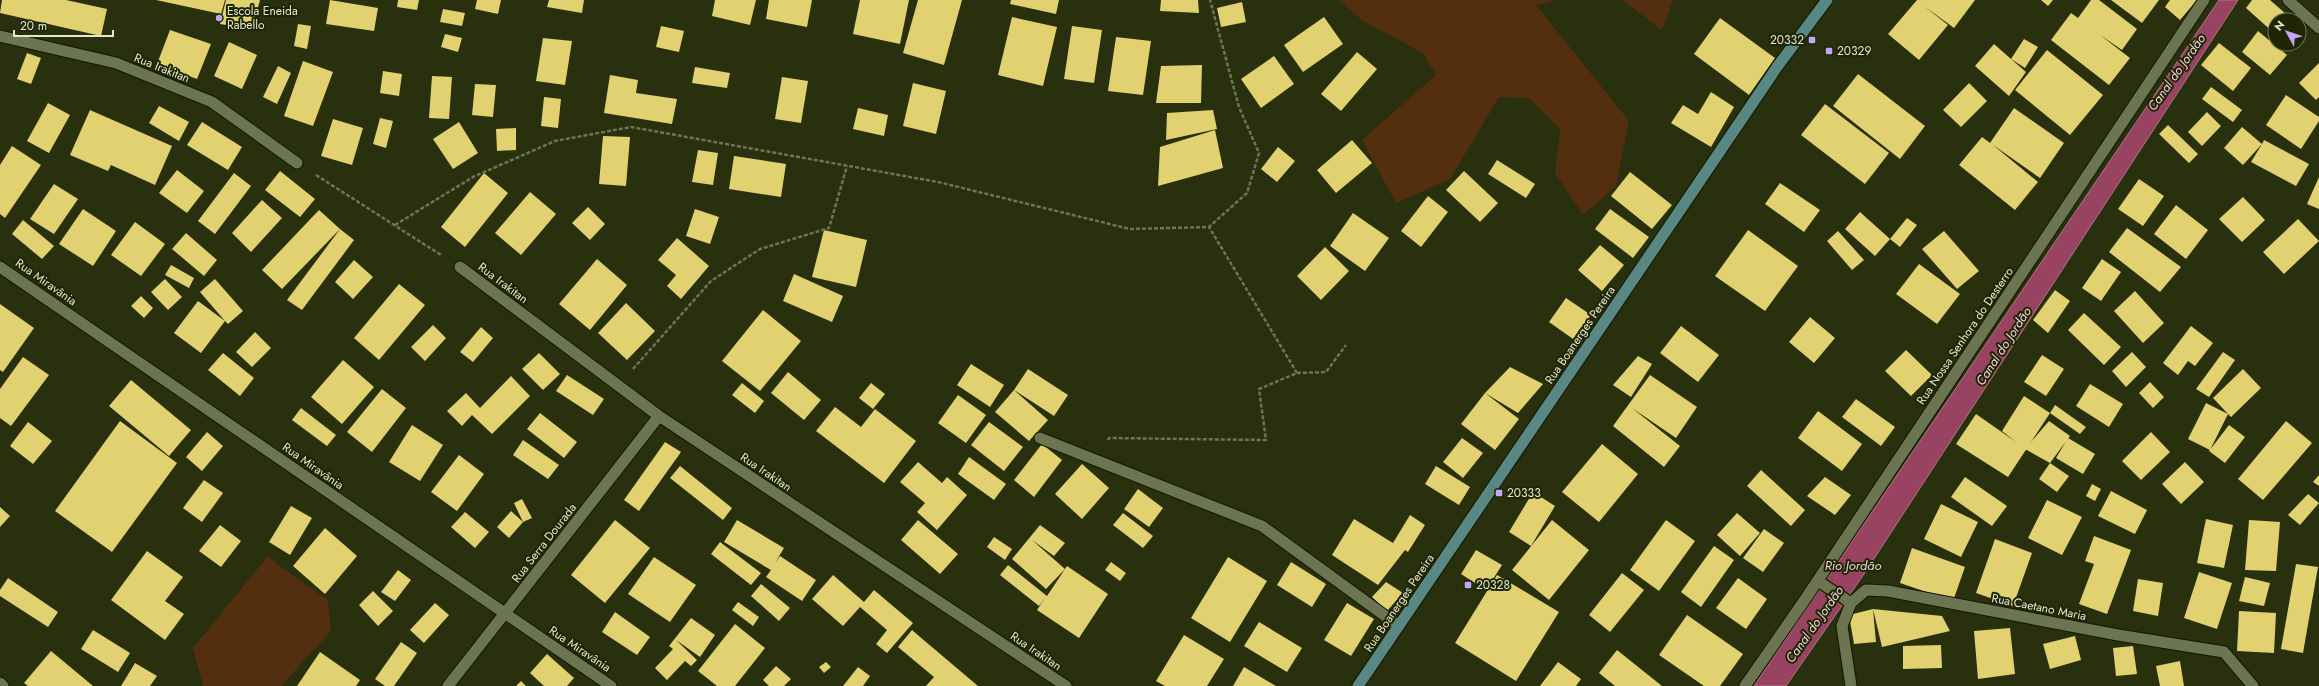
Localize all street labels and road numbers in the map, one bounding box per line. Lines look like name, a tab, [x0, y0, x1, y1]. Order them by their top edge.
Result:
street label: Rua Irakitan	[131, 49, 193, 87]
street label: Rua Miravânia	[12, 254, 81, 310]
street label: Rua Irakitan	[474, 258, 532, 308]
street label: Rua Nossa Senhora do Desterro	[1912, 263, 2018, 408]
street label: Rua Boanerges Pereira	[1540, 282, 1620, 388]
street label: Rua Miravânia	[279, 438, 348, 494]
street label: Rua Irakitan	[737, 448, 795, 496]
street label: Rua Serra Dourada	[507, 499, 581, 586]
street label: Rua Boanerges Pereira	[1359, 550, 1439, 656]
street label: Rua Caetano Maria	[1990, 589, 2088, 625]
street label: Rua Miravânia	[545, 622, 615, 677]
street label: Rua Irakitan	[1007, 627, 1065, 675]

